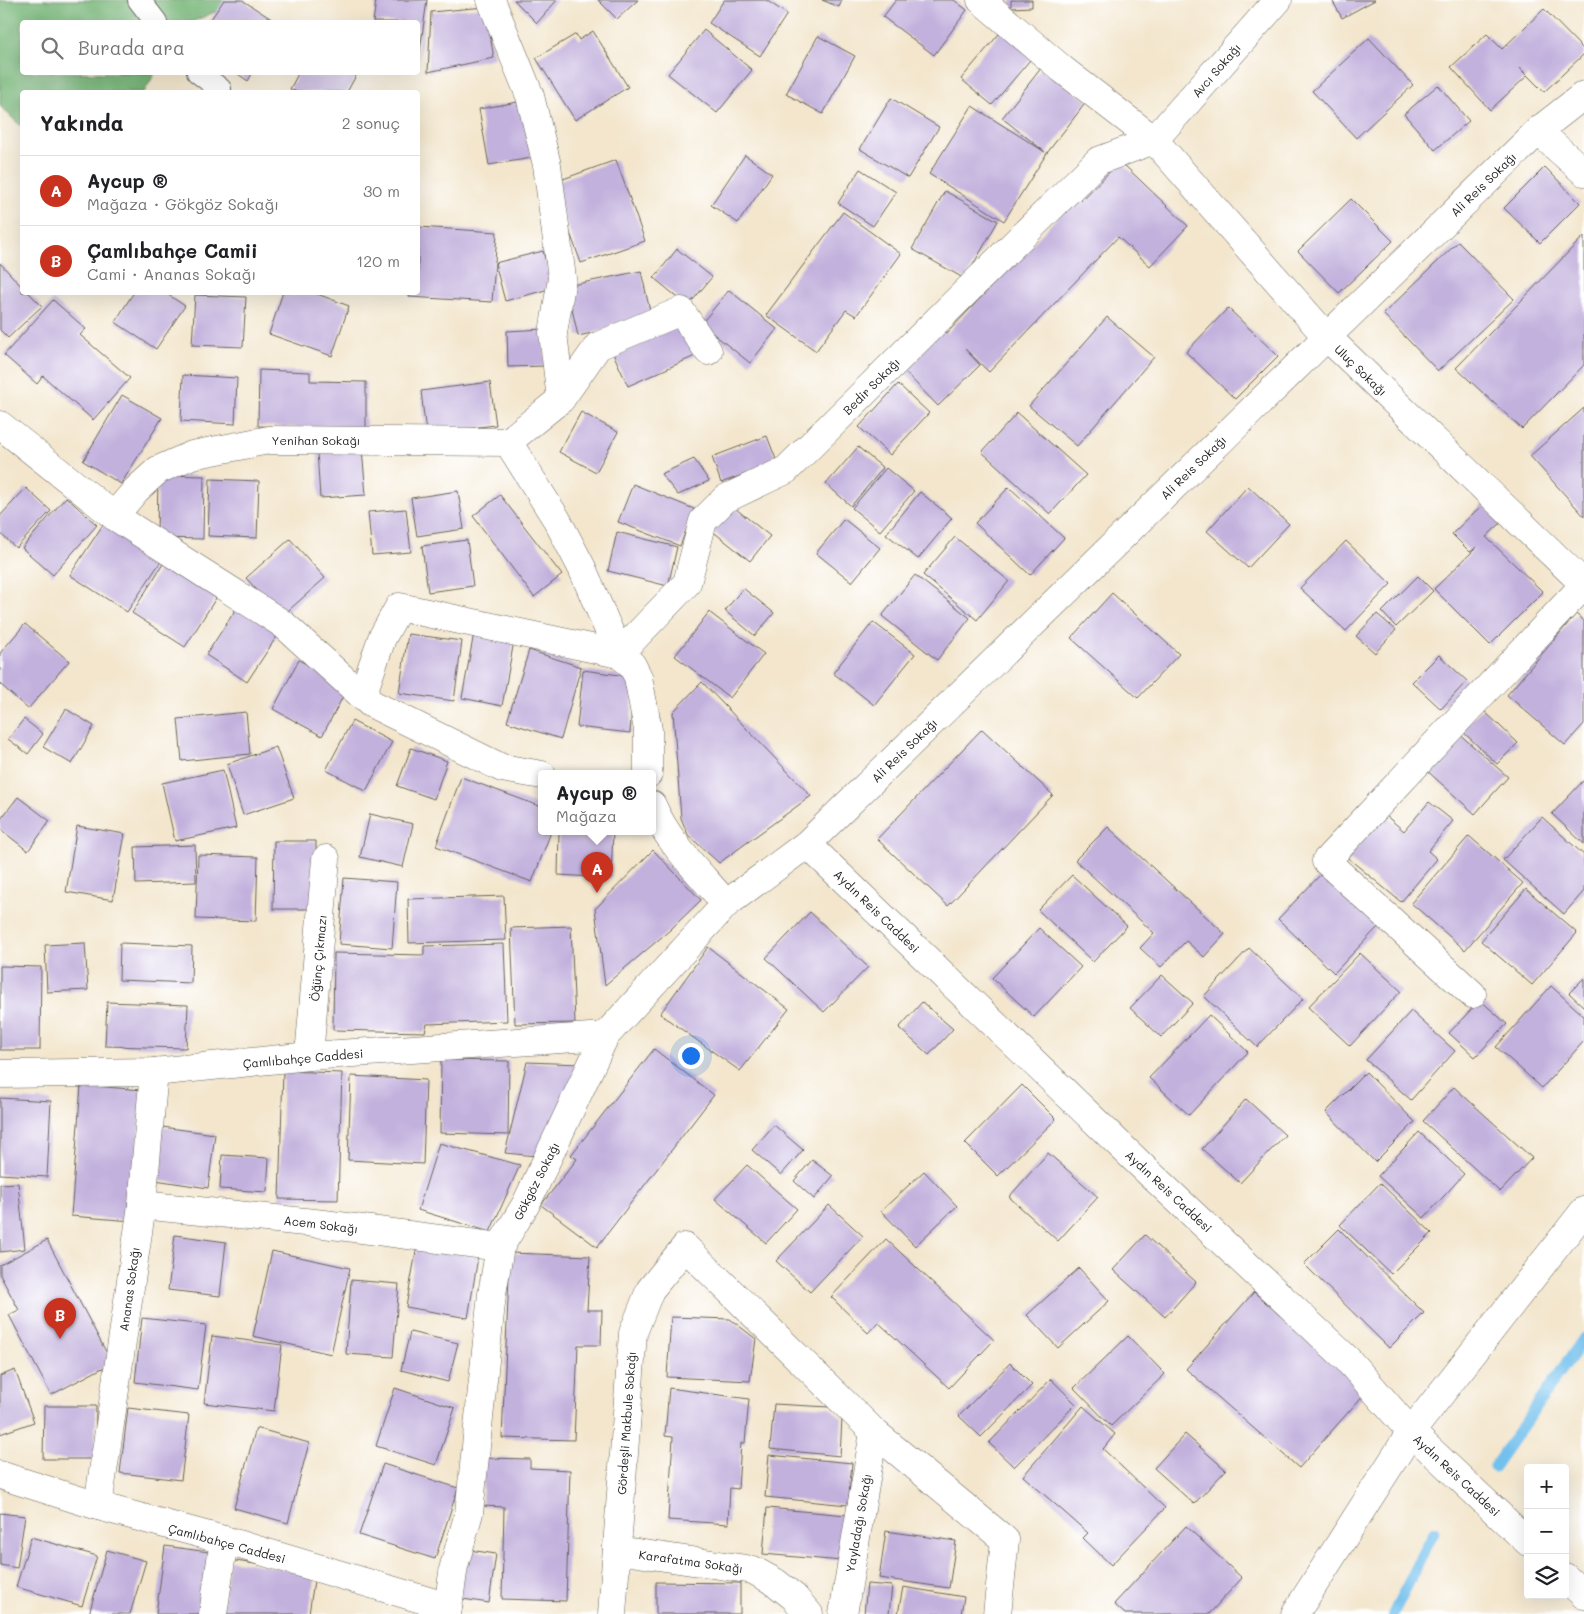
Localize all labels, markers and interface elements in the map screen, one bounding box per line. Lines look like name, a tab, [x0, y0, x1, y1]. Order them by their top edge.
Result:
search box	[20, 20, 420, 75]
icon: search	[38, 34, 66, 62]
text: Burada ara	[78, 35, 185, 60]
street label: Avcı Sokağı	[1188, 40, 1244, 100]
text: Yakında	[40, 109, 124, 136]
text: 2 sonuç	[342, 112, 400, 133]
street label: Ali Reis Sokağı	[1447, 148, 1519, 220]
text: Aycup ®	[87, 168, 169, 193]
text: A	[50, 180, 62, 201]
text: 30 m	[363, 180, 400, 201]
text: Mağaza · Gökgöz Sokağı	[87, 193, 279, 214]
text: Çamlıbahçe Camii	[87, 238, 258, 263]
text: B	[51, 250, 61, 271]
text: 120 m	[356, 250, 400, 271]
text: Cami · Ananas Sokağı	[87, 263, 256, 284]
street label: Uluç Sokağı	[1331, 341, 1391, 399]
street label: Bedir Sokağı	[839, 354, 903, 418]
street label: Ali Reis Sokağı	[1157, 431, 1229, 503]
street label: Yenihan Sokağı	[272, 432, 360, 448]
street label: Ali Reis Sokağı	[868, 714, 940, 786]
popup	[538, 770, 656, 835]
text: Aycup ®	[556, 780, 638, 805]
text: Mağaza	[556, 805, 617, 826]
pin: A	[581, 852, 613, 893]
street label: Aydın Reis Caddesi	[831, 866, 923, 956]
street label: Öğünç Çıkmazı	[306, 914, 330, 1002]
your location	[678, 1043, 704, 1069]
street label: Çamlıbahçe Caddesi	[242, 1045, 364, 1071]
street label: Gökgöz Sokağı	[509, 1139, 563, 1223]
street label: Aydın Reis Caddesi	[1122, 1147, 1216, 1235]
street label: Acem Sokağı	[283, 1212, 359, 1236]
street label: Ananas Sokağı	[115, 1246, 143, 1332]
pin: B	[44, 1298, 76, 1339]
street label: Gördeşli Makbule Sokağı	[613, 1351, 639, 1495]
street label: Aydın Reis Caddesi	[1410, 1431, 1504, 1519]
map controls	[1524, 1464, 1569, 1599]
button: +	[1524, 1464, 1569, 1509]
street label: Yayladağı Sokağı	[841, 1472, 875, 1574]
button: −	[1524, 1509, 1569, 1554]
street label: Çamlıbahçe Caddesi	[167, 1520, 287, 1566]
street label: Karafatma Sokağı	[638, 1546, 744, 1576]
button: layers	[1524, 1554, 1569, 1599]

